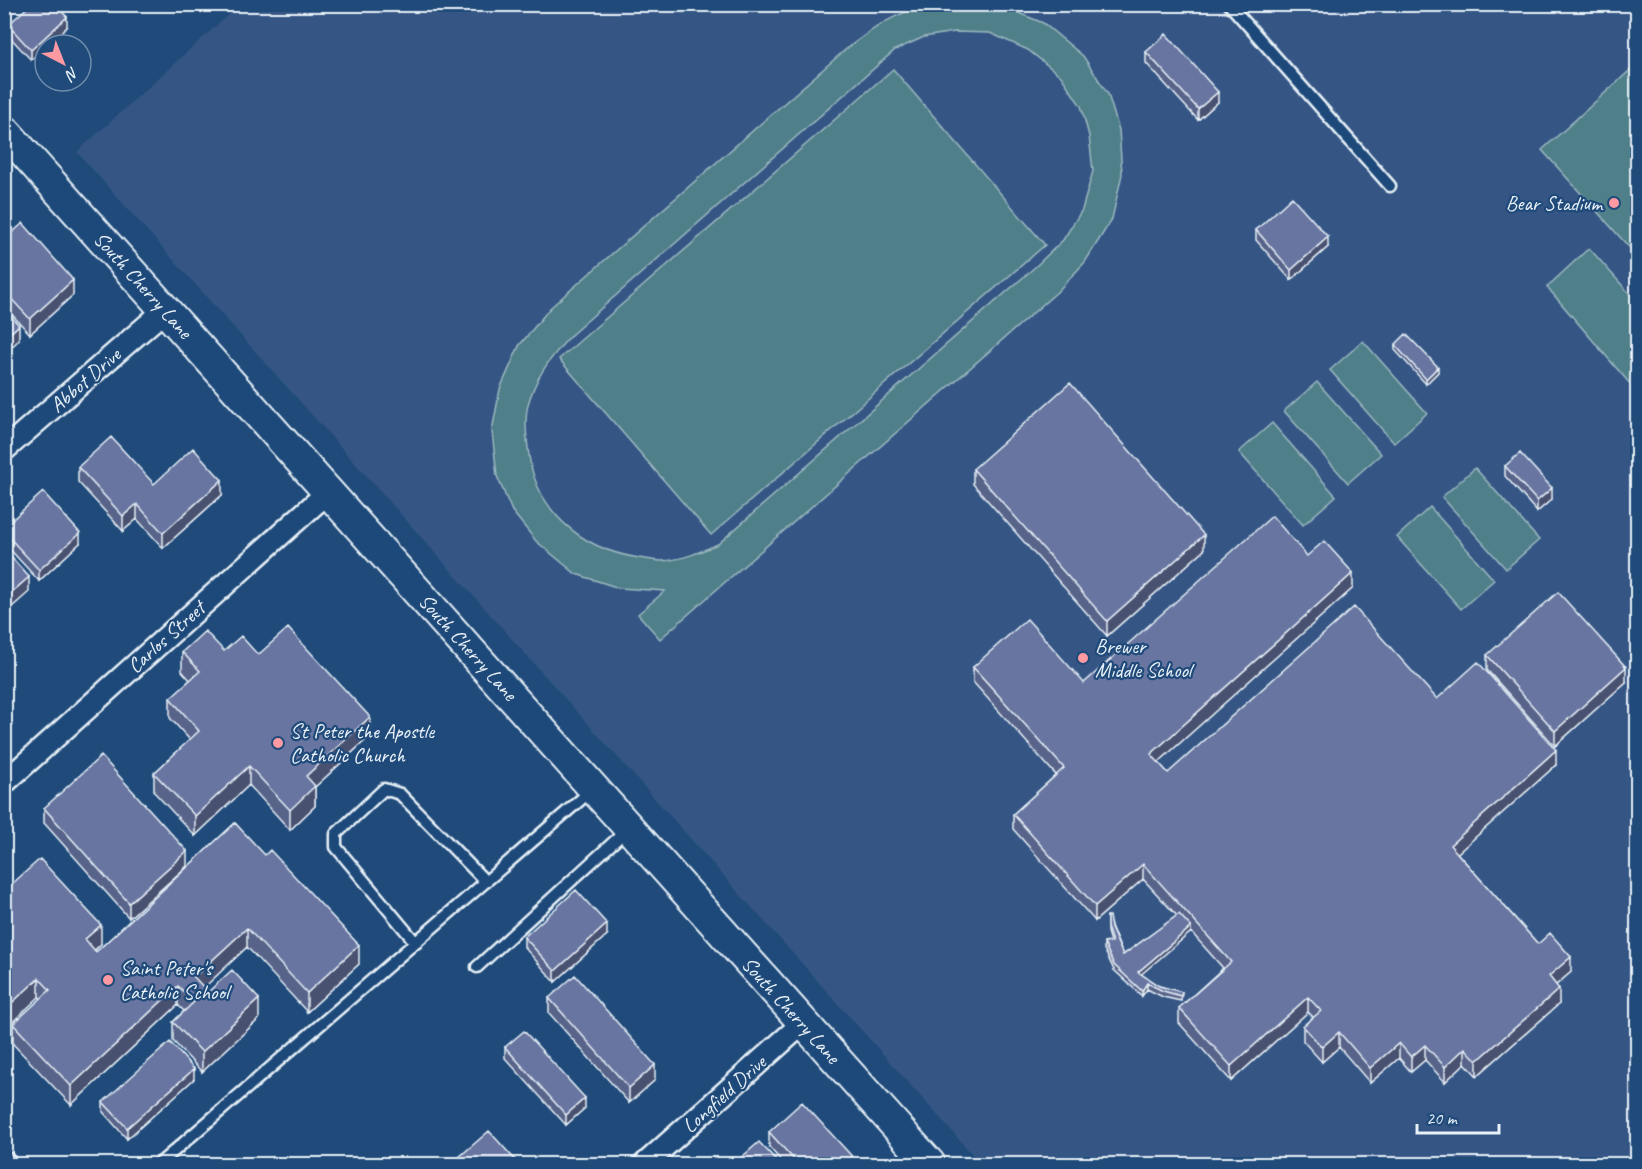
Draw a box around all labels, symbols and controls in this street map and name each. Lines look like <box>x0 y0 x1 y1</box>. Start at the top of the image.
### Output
north arrow <box>33 33 93 93</box>
text: N <box>60 63 83 86</box>
place label: Bear Stadium <box>1506 190 1604 216</box>
marker: Bear Stadium <box>1607 196 1621 210</box>
street label: South Cherry Lane <box>88 226 199 345</box>
street label: Abbot Drive <box>44 341 127 418</box>
street label: South Cherry Lane <box>413 588 524 707</box>
street label: Carlos Street <box>122 593 212 679</box>
place label: Brewer Middle School <box>1095 633 1195 683</box>
marker: Brewer Middle School <box>1076 651 1090 665</box>
place label: St Peter the Apostle Catholic Church <box>290 718 435 768</box>
marker: St Peter the Apostle Catholic Church <box>271 736 285 750</box>
street label: South Cherry Lane <box>736 951 847 1070</box>
place label: Saint Peter's Catholic School <box>120 955 232 1005</box>
marker: Saint Peter's Catholic School <box>101 973 115 987</box>
street label: Longfield Drive <box>677 1048 773 1138</box>
scale bar <box>1417 1097 1500 1135</box>
text: 20 m <box>1426 1107 1459 1129</box>

